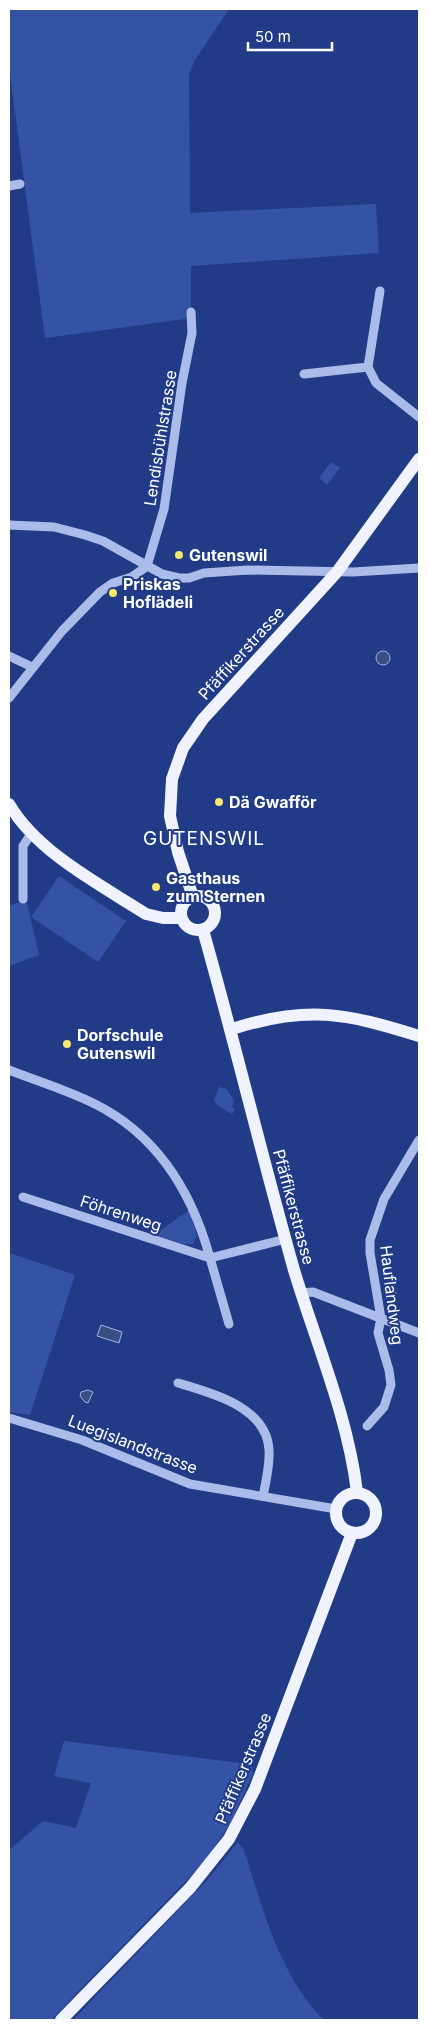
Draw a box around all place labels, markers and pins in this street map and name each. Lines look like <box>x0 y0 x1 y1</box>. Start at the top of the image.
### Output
place label: Gutenswil <box>189 545 267 565</box>
marker: Gutenswil <box>173 549 185 561</box>
place label: Priskas Hoflädeli <box>123 574 193 612</box>
marker: Priskas Hoflädeli <box>107 587 119 599</box>
place label: Dä Gwafför <box>229 792 317 812</box>
marker: Dä Gwafför <box>213 796 225 808</box>
place label: Gasthaus zum Sternen <box>166 868 265 906</box>
marker: Gasthaus zum Sternen <box>150 881 162 893</box>
place label: Dorfschule Gutenswil <box>77 1025 163 1063</box>
marker: Dorfschule Gutenswil <box>61 1038 73 1050</box>

